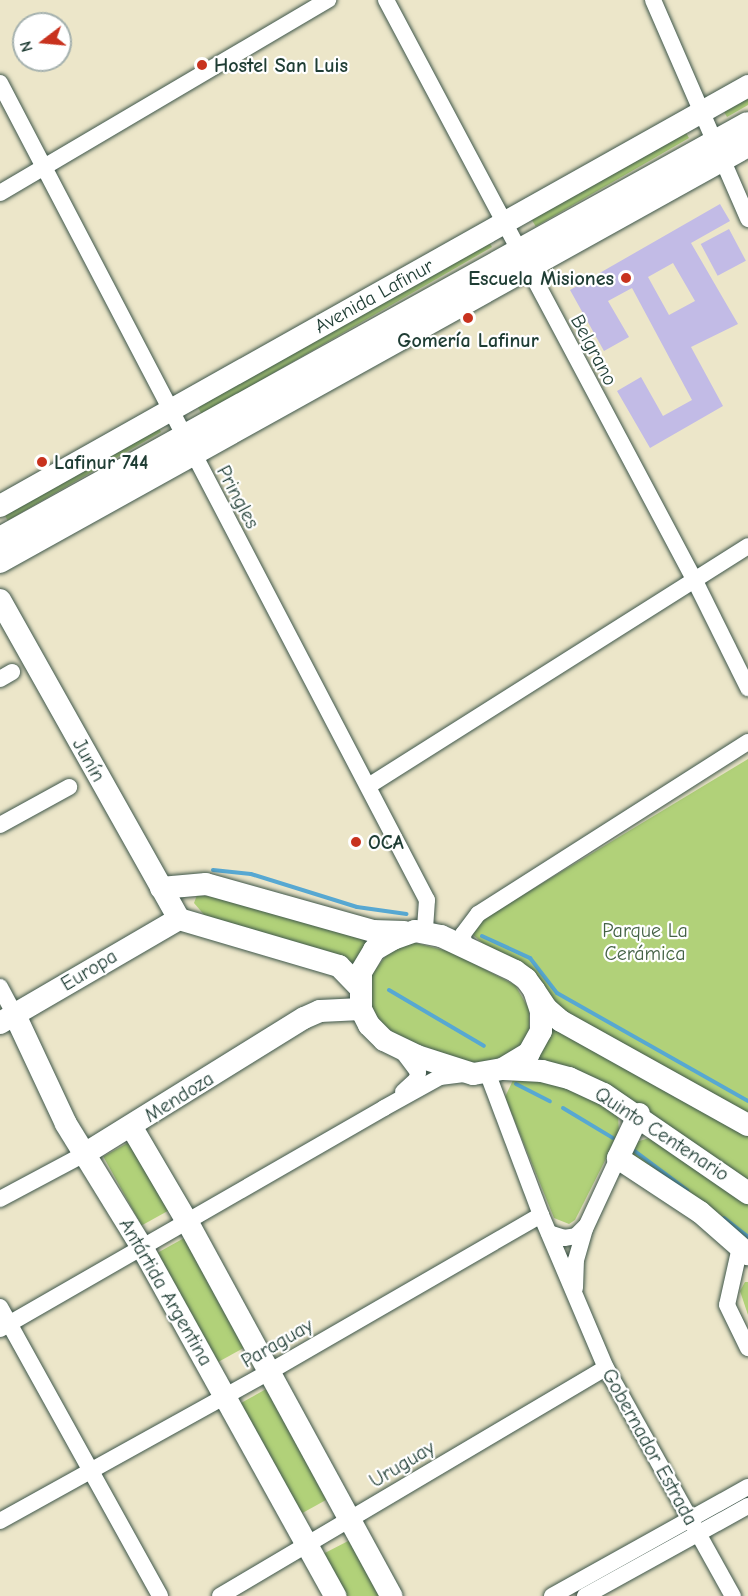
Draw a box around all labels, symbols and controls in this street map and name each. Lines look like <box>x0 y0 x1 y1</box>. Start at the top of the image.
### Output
north arrow <box>12 12 72 72</box>
text: N <box>17 39 37 54</box>
place label: Hostel San Luis <box>214 53 348 77</box>
marker: Hostel San Luis <box>195 58 209 72</box>
street label: Avenida Lafinur <box>310 253 438 339</box>
place label: Escuela Misiones <box>468 266 614 290</box>
marker: Escuela Misiones <box>619 271 633 285</box>
street label: Belgrano <box>565 310 623 390</box>
marker: Gomería Lafinur <box>461 311 475 325</box>
place label: Gomería Lafinur <box>397 328 539 352</box>
place label: Lafinur 744 <box>54 450 148 474</box>
marker: Lafinur 744 <box>35 455 49 469</box>
street label: Pringles <box>211 461 265 533</box>
street label: Junín <box>67 734 111 786</box>
place label: OCA <box>368 830 404 854</box>
marker: OCA <box>349 835 363 849</box>
park label: Parque La Cerámica <box>602 918 688 965</box>
street label: Europa <box>57 944 121 996</box>
street label: Mendoza <box>140 1066 218 1128</box>
street label: Quinto Centenario <box>590 1082 734 1186</box>
street label: Antártida Argentina <box>114 1214 218 1370</box>
street label: Paraguay <box>237 1313 317 1373</box>
street label: Gobernador Estrada <box>597 1364 703 1530</box>
street label: Uruguay <box>365 1435 439 1493</box>

